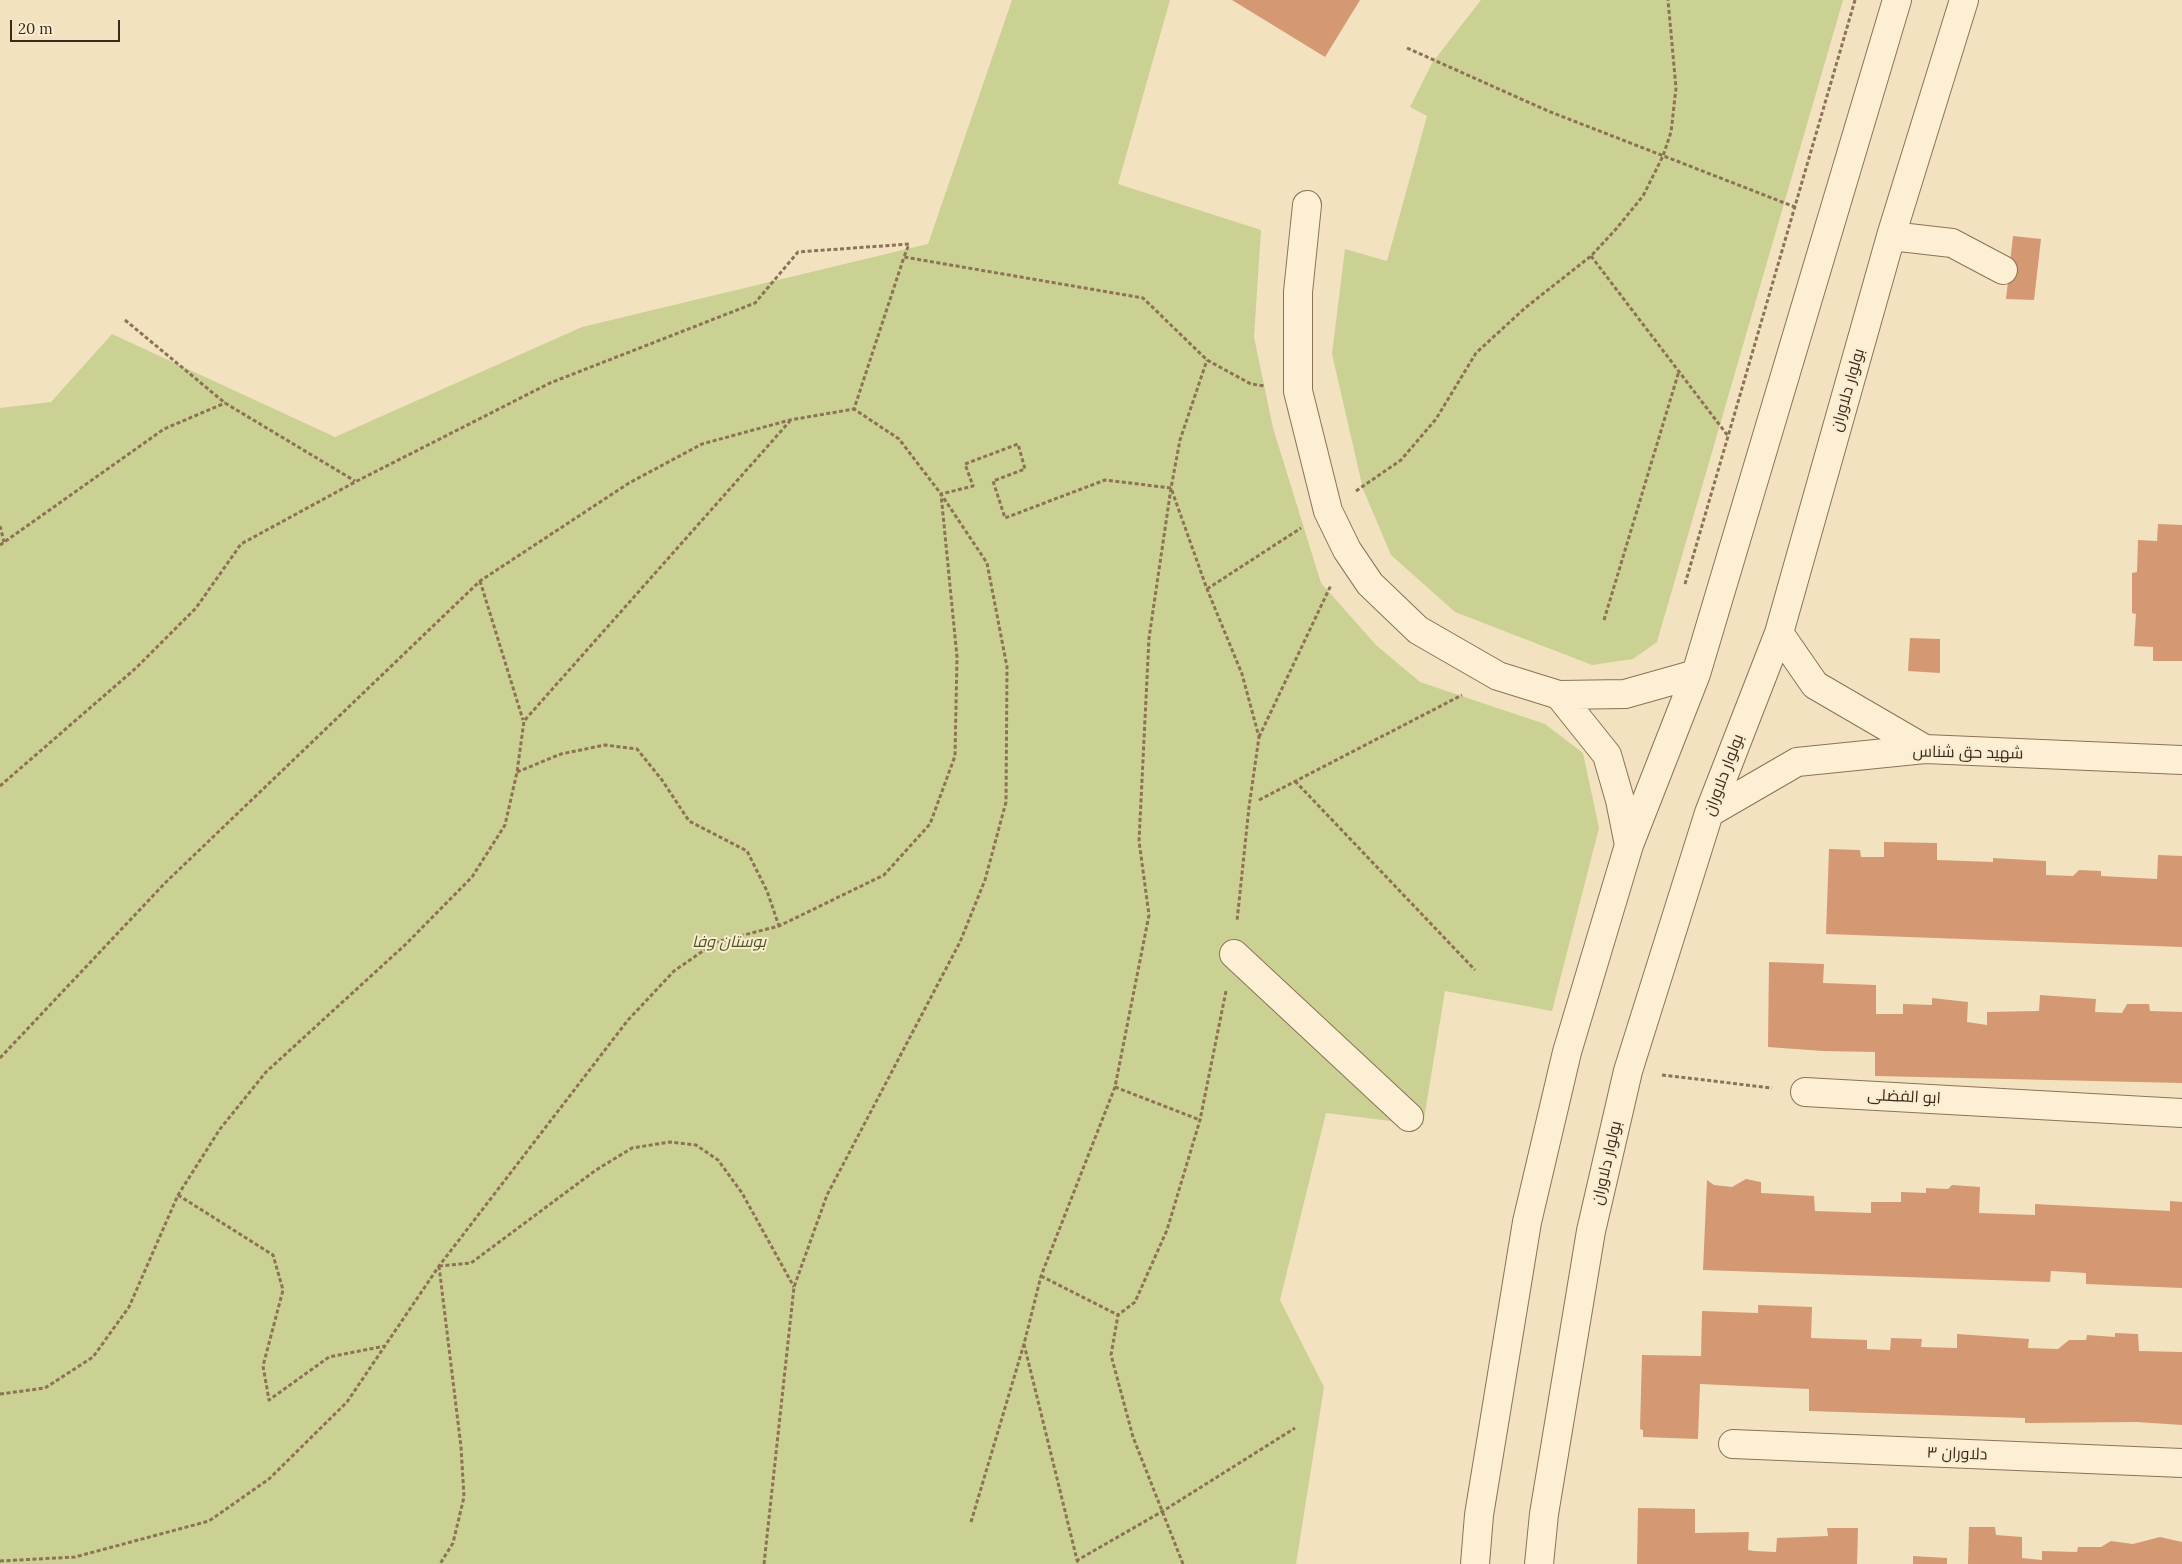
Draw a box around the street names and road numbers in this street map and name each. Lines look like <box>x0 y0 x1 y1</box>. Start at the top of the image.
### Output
street label: بولوار دلاوران <box>1827 346 1869 434</box>
street label: بولوار دلاوران <box>1700 732 1748 818</box>
street label: شهید حق شناس <box>1912 742 2024 764</box>
street label: ابو الفضلی <box>1867 1085 1941 1109</box>
street label: بولوار دلاوران <box>1588 1119 1626 1207</box>
street label: دلاوران ۳ <box>1926 1443 1988 1465</box>

